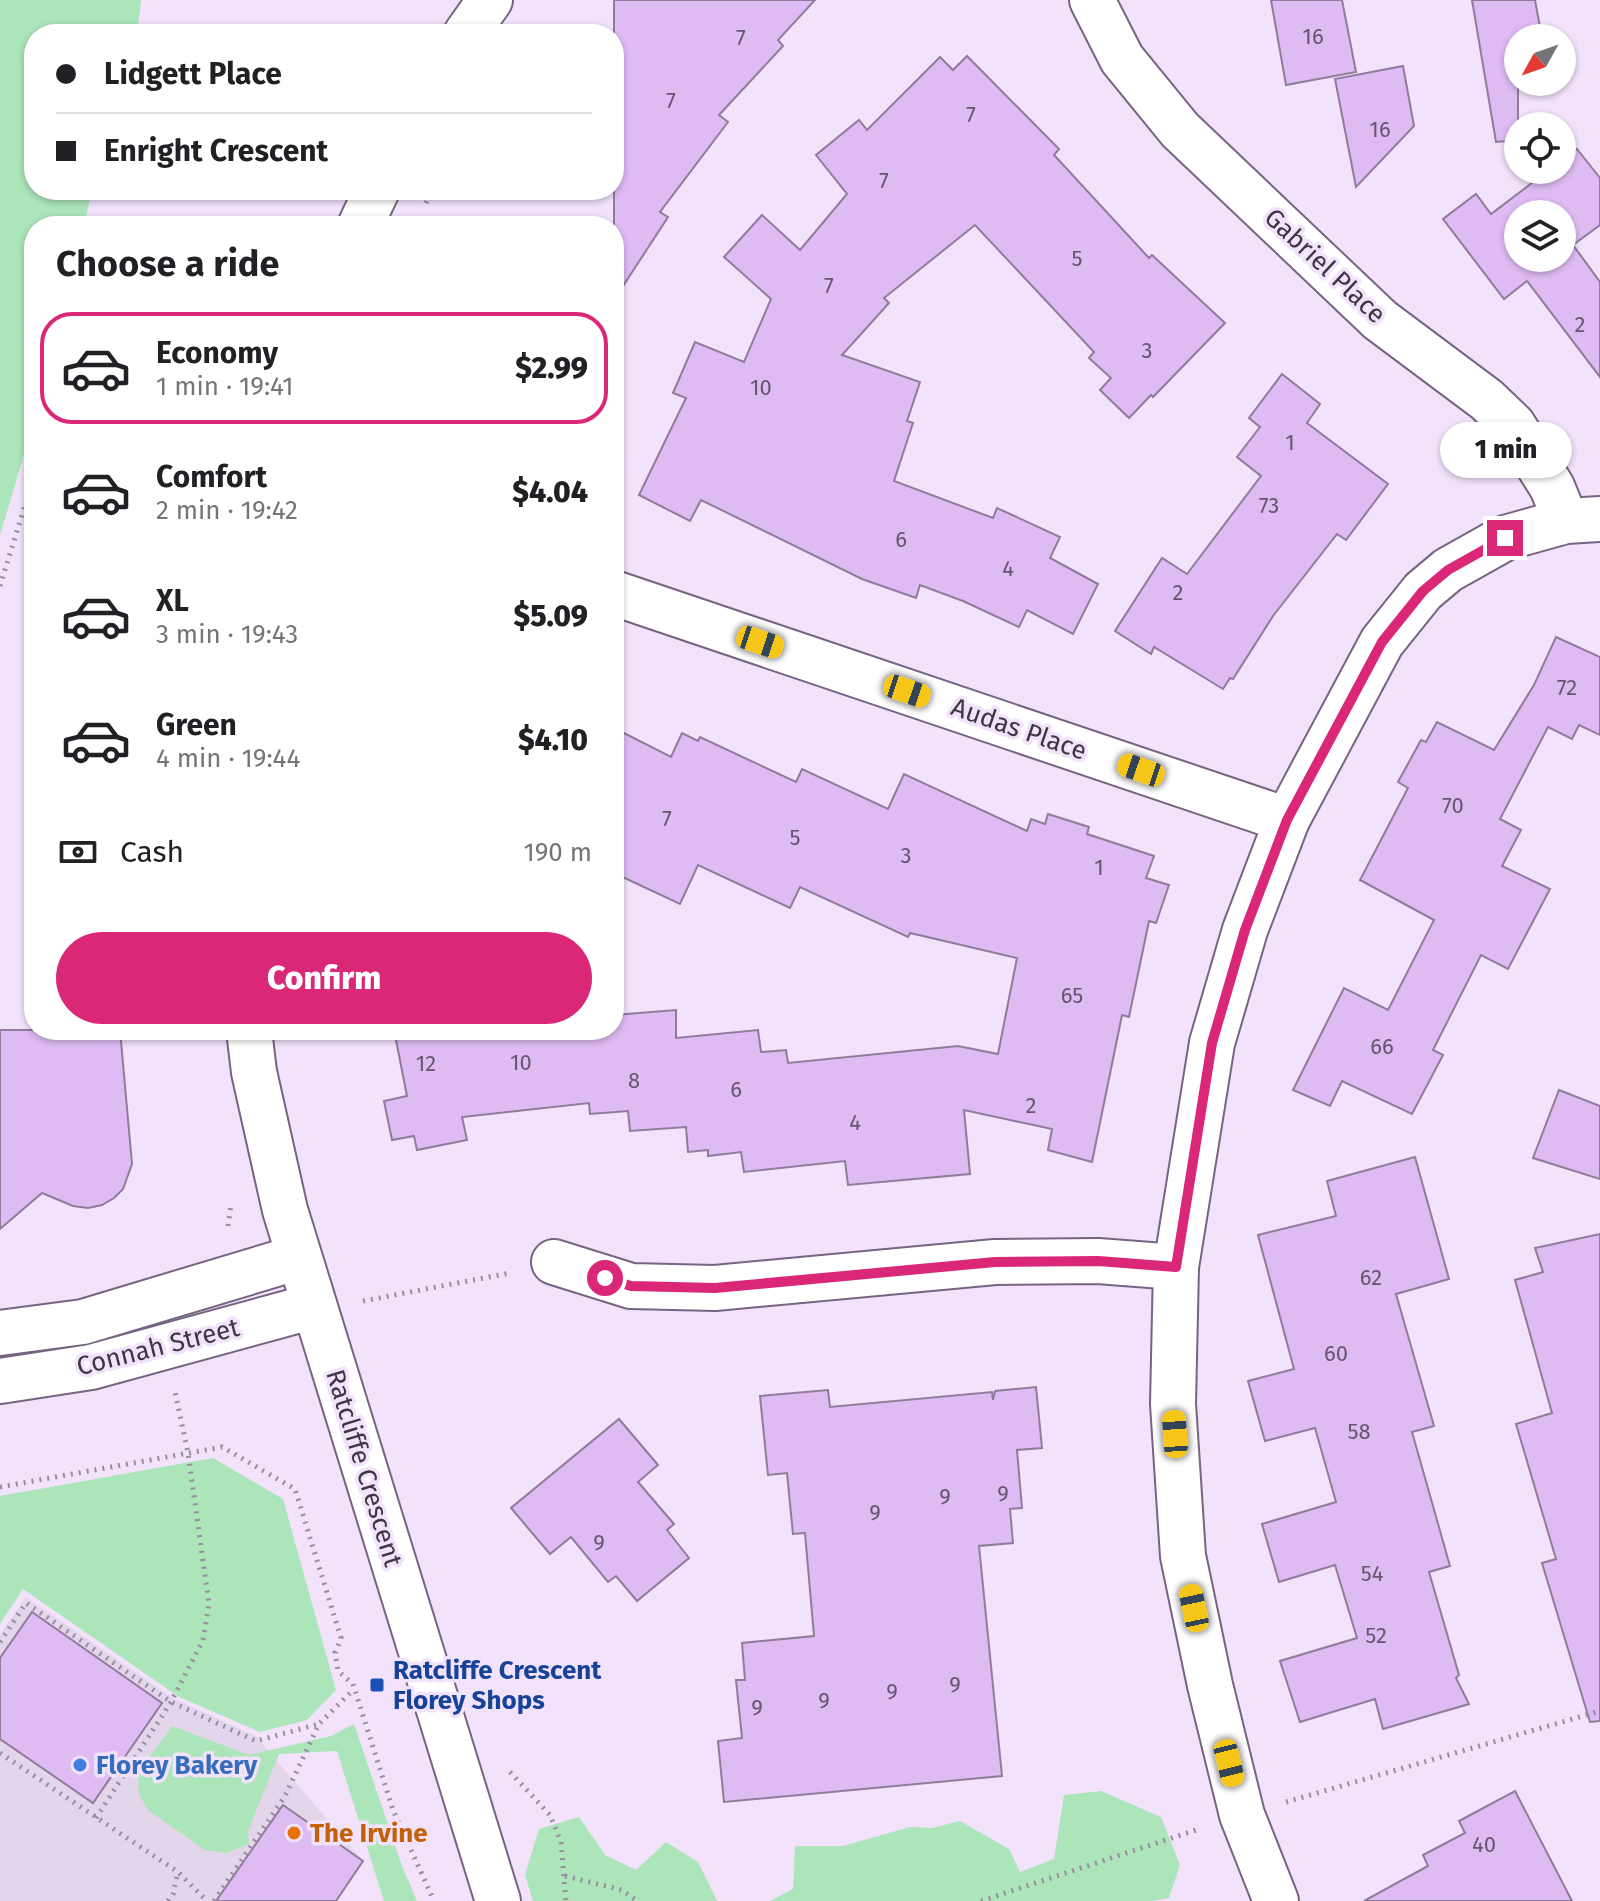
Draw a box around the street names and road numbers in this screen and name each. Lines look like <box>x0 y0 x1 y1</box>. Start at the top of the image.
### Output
street label: Gabriel Place <box>1258 202 1392 330</box>
street label: Audas Place <box>947 691 1091 767</box>
street label: Connah Street <box>73 1312 243 1382</box>
street label: Ratcliffe Crescent <box>319 1366 409 1571</box>

